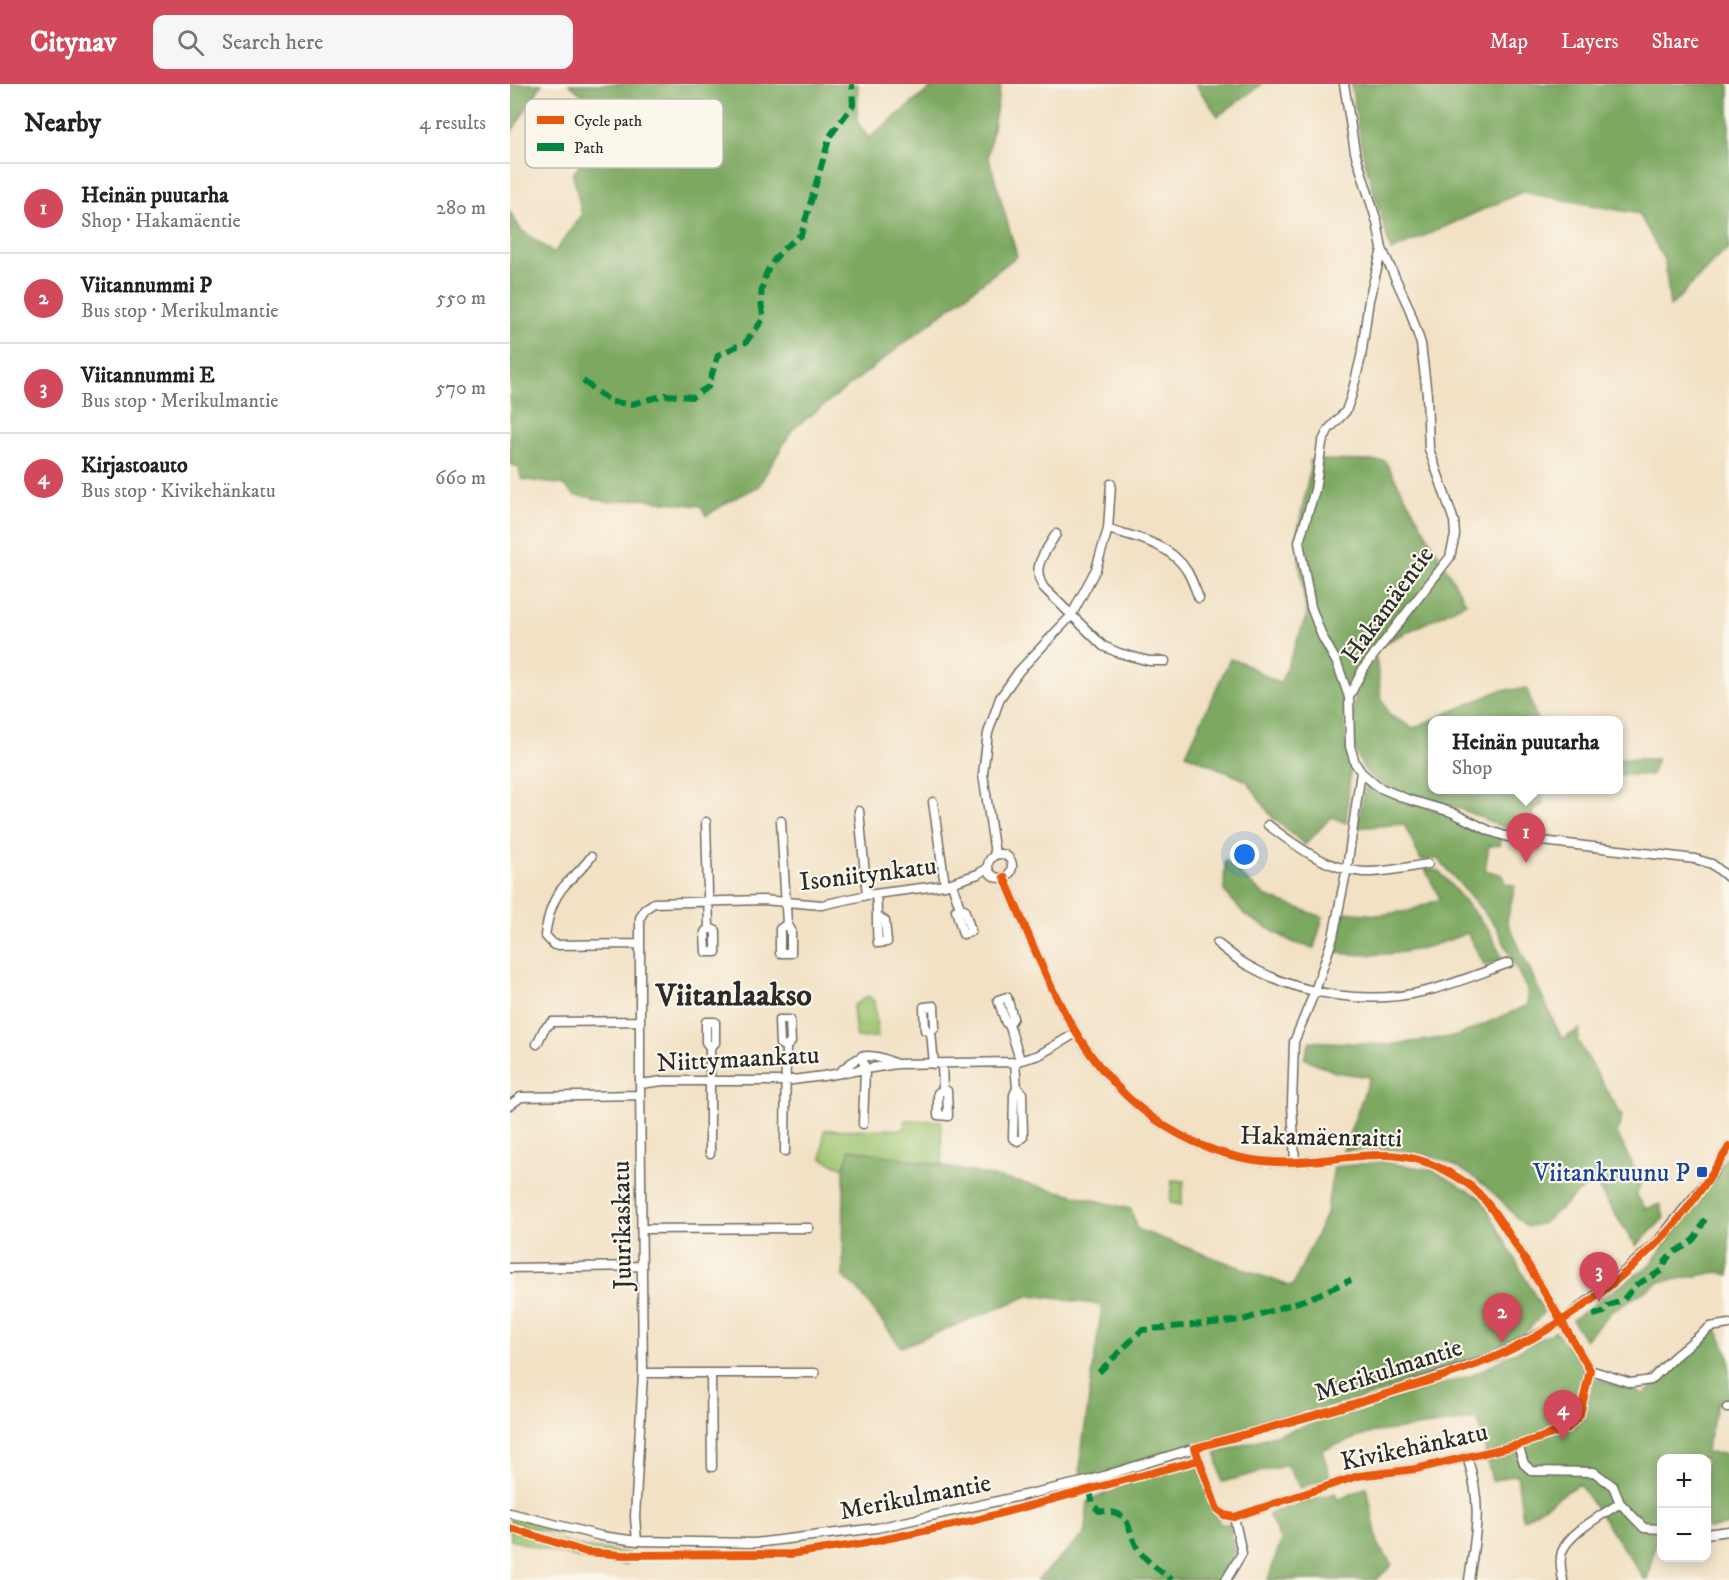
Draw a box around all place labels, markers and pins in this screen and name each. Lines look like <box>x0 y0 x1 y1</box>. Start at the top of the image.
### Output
pin: 1 <box>1506 814 1546 863</box>
place label: Viitankruunu P <box>1532 1157 1690 1190</box>
marker: Viitankruunu P <box>1695 1165 1709 1179</box>
pin: 3 <box>1580 1252 1618 1302</box>
pin: 2 <box>1482 1294 1522 1343</box>
pin: 4 <box>1544 1390 1582 1440</box>

